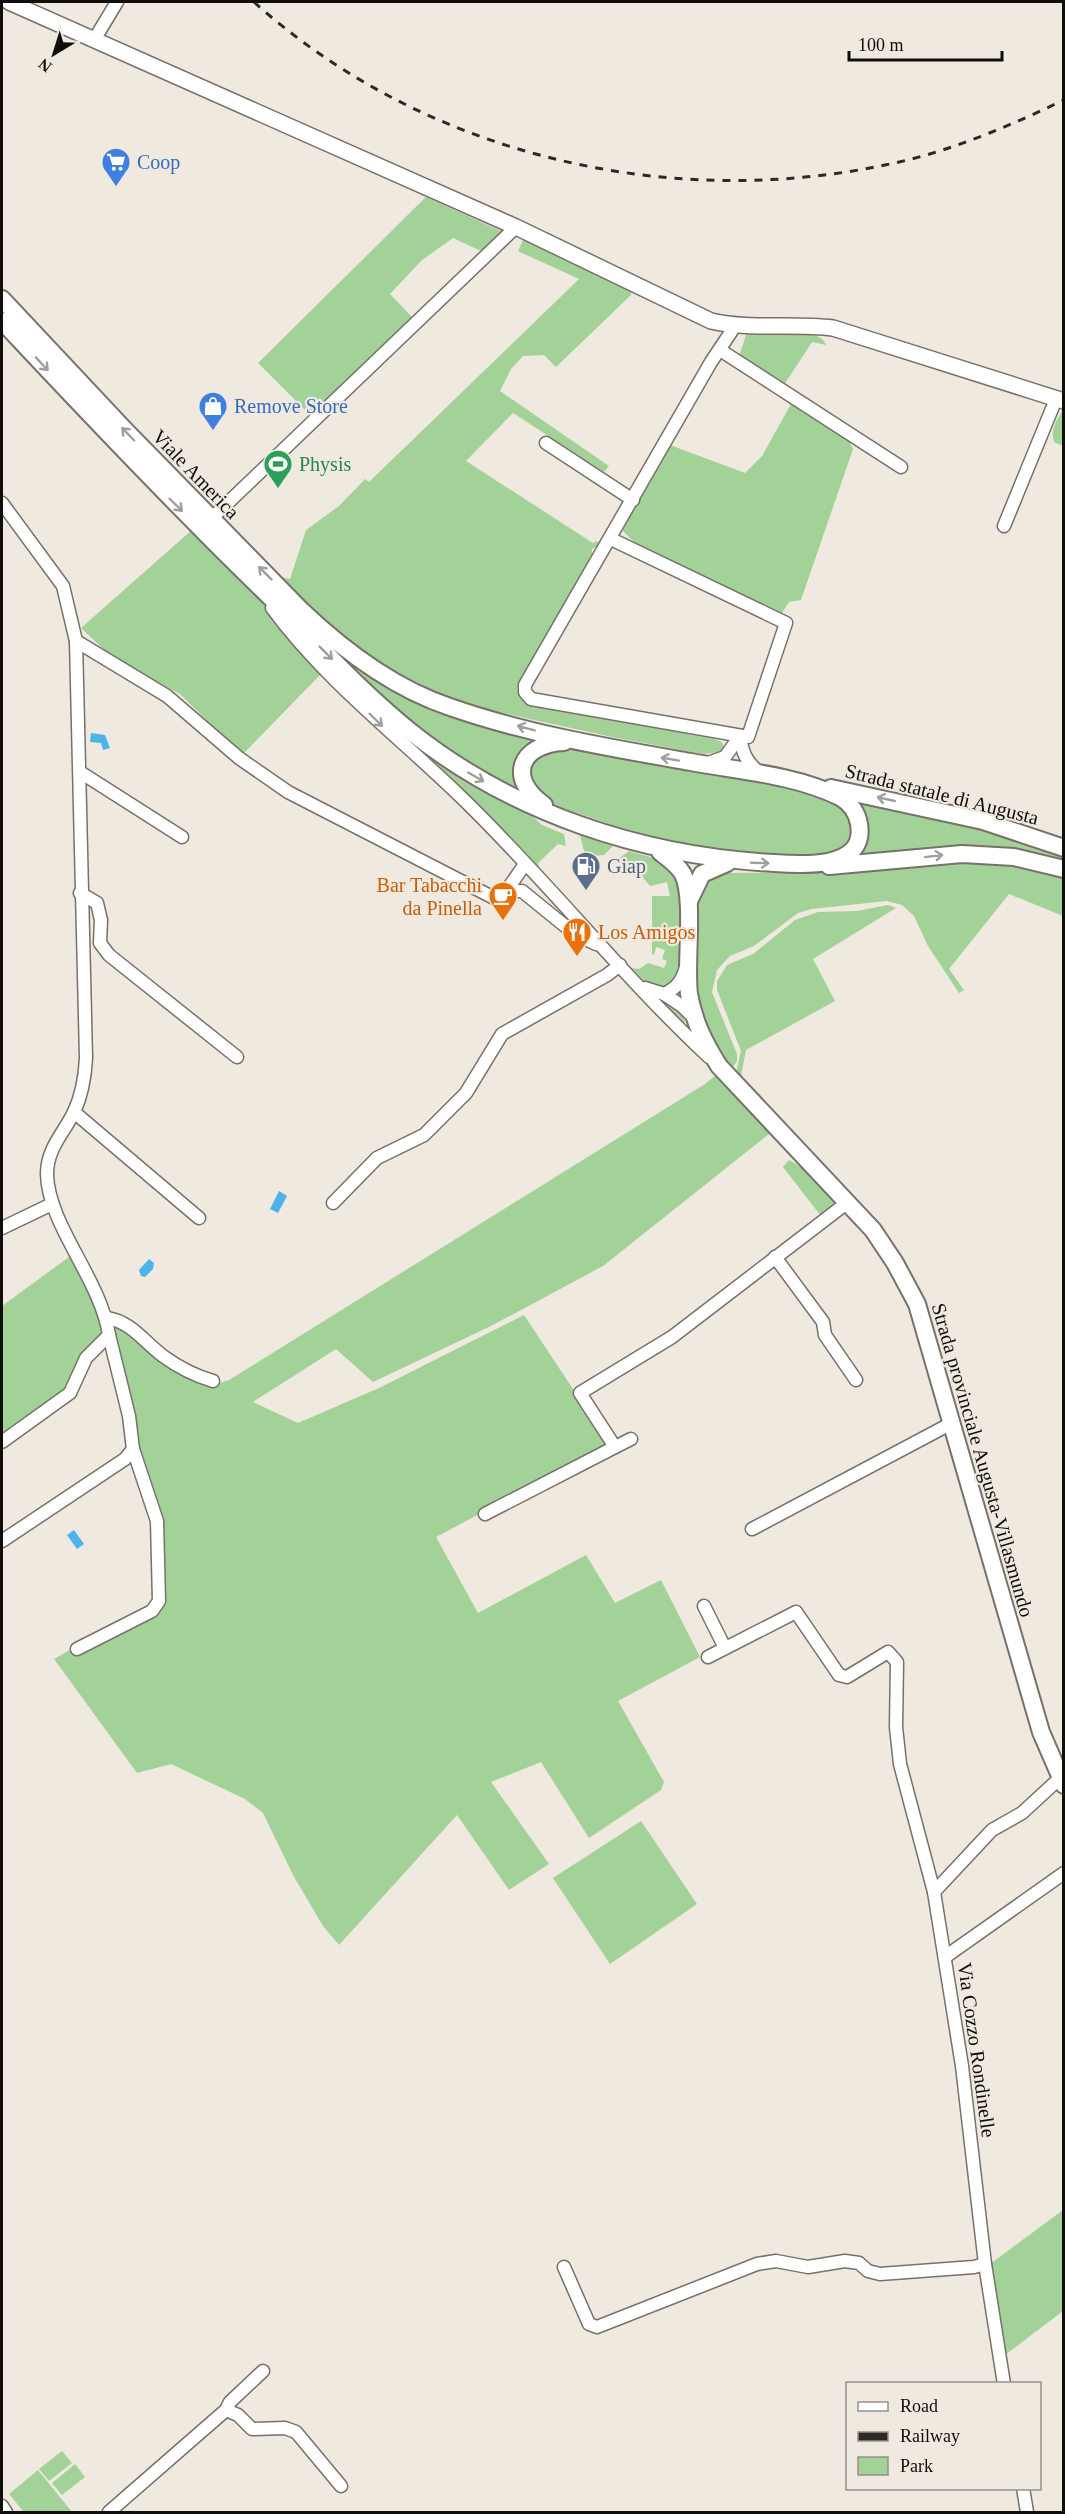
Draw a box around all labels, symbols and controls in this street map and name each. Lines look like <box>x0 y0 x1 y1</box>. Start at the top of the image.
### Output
north arrow <box>24 24 84 84</box>
scale bar <box>849 24 1002 62</box>
text: 100 m <box>858 35 904 55</box>
text: N <box>35 55 55 76</box>
supermarket icon: Coop <box>100 146 132 188</box>
place label: Coop <box>137 151 180 174</box>
one-way arrow <box>34 356 49 371</box>
shop icon: Remove Store <box>197 390 229 432</box>
place label: Remove Store <box>234 395 348 417</box>
street label: Viale America <box>148 425 244 523</box>
one-way arrow <box>121 427 135 442</box>
sports icon: Physis <box>262 448 294 490</box>
place label: Physis <box>299 453 351 476</box>
one-way arrow <box>168 498 183 512</box>
one-way arrow <box>257 566 272 581</box>
one-way arrow <box>319 645 334 660</box>
one-way arrow <box>369 712 384 727</box>
one-way arrow <box>517 722 536 733</box>
one-way arrow <box>660 753 680 764</box>
street label: Strada statale di Augusta <box>843 759 1041 830</box>
one-way arrow <box>467 771 484 783</box>
one-way arrow <box>877 793 896 805</box>
fuel station icon: Giap <box>570 850 602 892</box>
one-way arrow <box>923 850 943 861</box>
place label: Giap <box>607 855 646 878</box>
one-way arrow <box>749 857 769 869</box>
place label: Bar Tabacchi da Pinella <box>377 874 482 919</box>
cafe icon: Bar Tabacchi da Pinella <box>487 880 519 922</box>
restaurant icon: Los Amigos <box>561 916 593 958</box>
place label: Los Amigos <box>598 921 695 944</box>
street label: Strada provinciale Augusta-Villasmundo <box>927 1301 1038 1620</box>
street label: Via Cozzo Rondinelle <box>954 1961 1000 2139</box>
legend <box>846 2382 1041 2490</box>
text: Road <box>900 2396 938 2416</box>
text: Railway <box>900 2426 960 2446</box>
text: Park <box>900 2456 933 2476</box>

